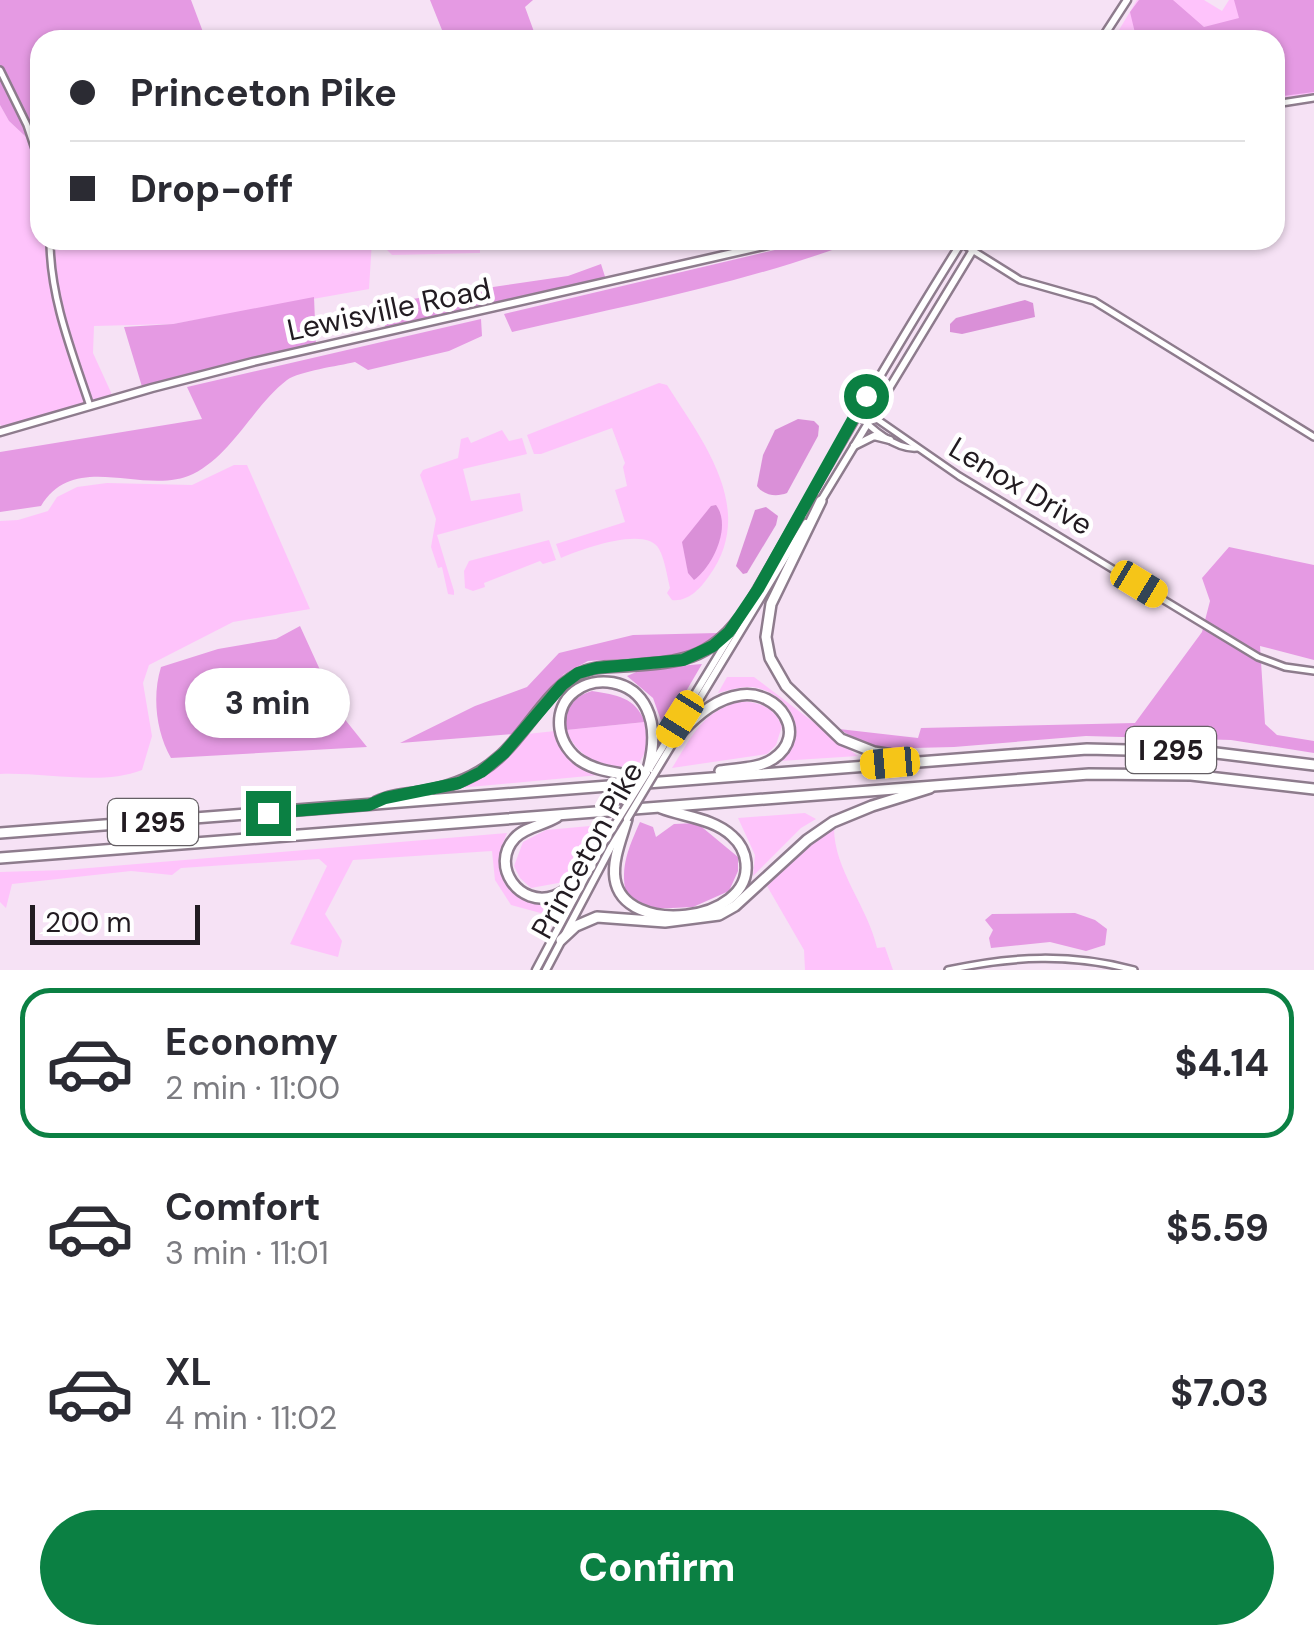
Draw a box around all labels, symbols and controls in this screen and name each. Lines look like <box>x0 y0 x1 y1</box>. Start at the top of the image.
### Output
text: Princeton Pike <box>130 68 397 118</box>
text: Drop-off <box>130 164 293 214</box>
street label: Lewisville Road <box>284 268 494 350</box>
route start <box>844 374 889 419</box>
street label: Lenox Drive <box>942 428 1100 544</box>
car <box>1106 556 1172 612</box>
callout: 3 min <box>186 668 350 738</box>
text: 3 min <box>225 682 310 724</box>
car <box>651 686 709 752</box>
road number: I 295 <box>1126 727 1216 773</box>
car <box>859 745 921 781</box>
street label: Princeton Pike <box>522 755 652 945</box>
route end <box>246 791 291 836</box>
road number: I 295 <box>108 799 198 845</box>
scale bar <box>30 900 200 944</box>
text: 200 m <box>45 904 132 941</box>
text: Economy <box>165 1017 338 1067</box>
icon: car <box>45 1018 135 1108</box>
text: $4.14 <box>1174 1038 1269 1088</box>
text: 2 min · 11:00 <box>165 1067 340 1109</box>
text: Comfort <box>165 1182 321 1232</box>
icon: car <box>45 1183 135 1273</box>
text: $5.59 <box>1166 1203 1269 1253</box>
text: 3 min · 11:01 <box>165 1232 329 1274</box>
text: XL <box>165 1347 212 1397</box>
icon: car <box>45 1348 135 1438</box>
text: $7.03 <box>1170 1368 1269 1418</box>
text: 4 min · 11:02 <box>165 1397 337 1439</box>
button: Confirm <box>40 1510 1274 1625</box>

